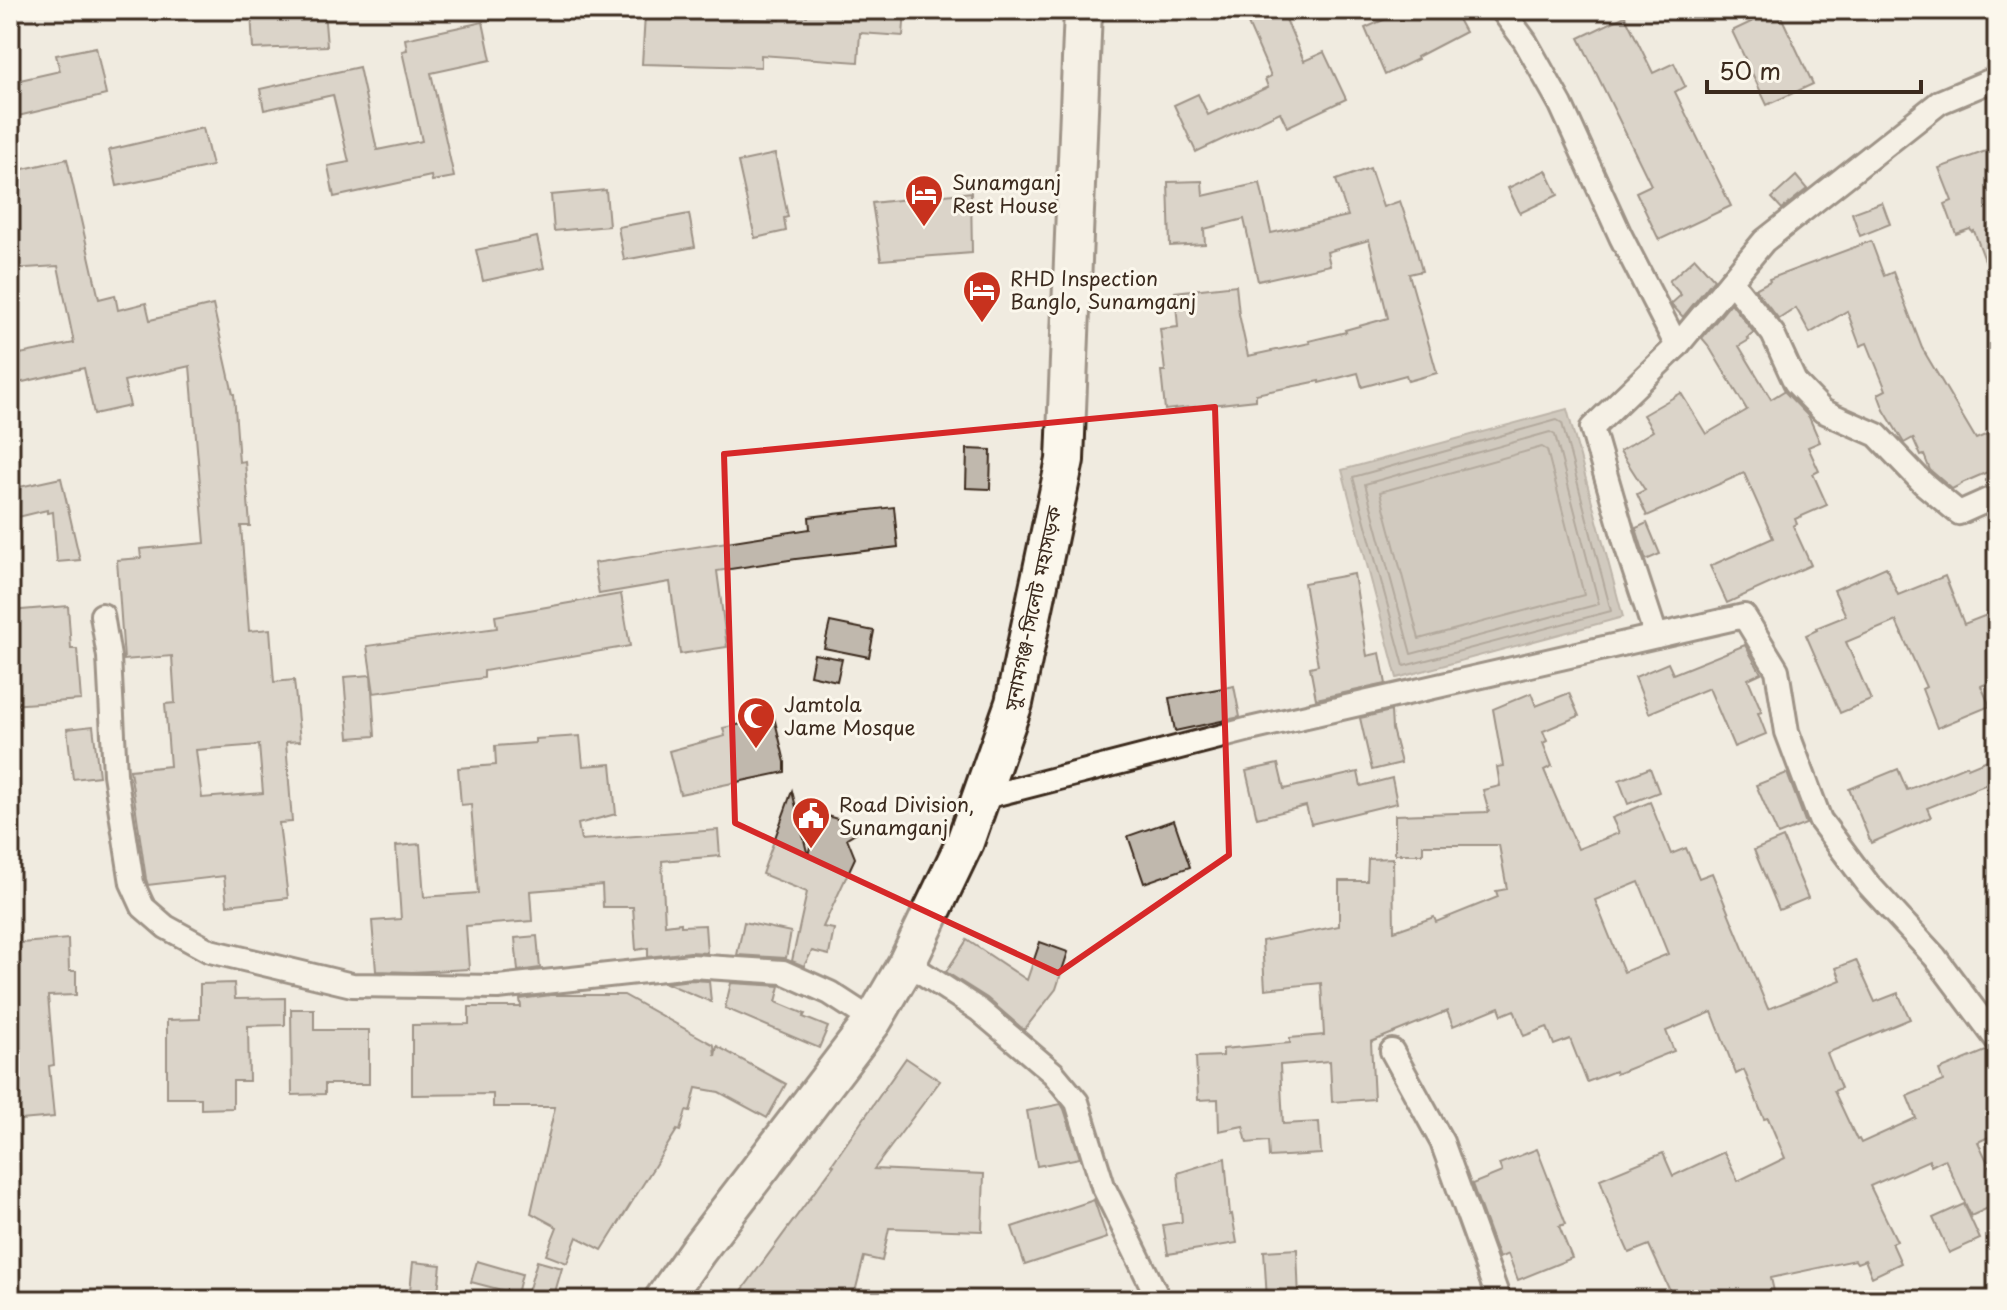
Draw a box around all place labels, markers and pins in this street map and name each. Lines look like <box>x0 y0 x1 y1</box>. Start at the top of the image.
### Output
place label: Sunamganj Rest House <box>952 167 1061 220</box>
hotel icon: Sunamganj Rest House <box>903 173 945 228</box>
place label: RHD Inspection Banglo, Sunamganj <box>1010 263 1196 316</box>
hotel icon: RHD Inspection Banglo, Sunamganj <box>961 269 1003 324</box>
place label: Jamtola Jame Mosque <box>784 689 916 742</box>
mosque icon: Jamtola Jame Mosque <box>735 695 777 750</box>
place label: Road Division, Sunamganj <box>839 789 974 842</box>
public building icon: Road Division, Sunamganj <box>790 795 832 850</box>

